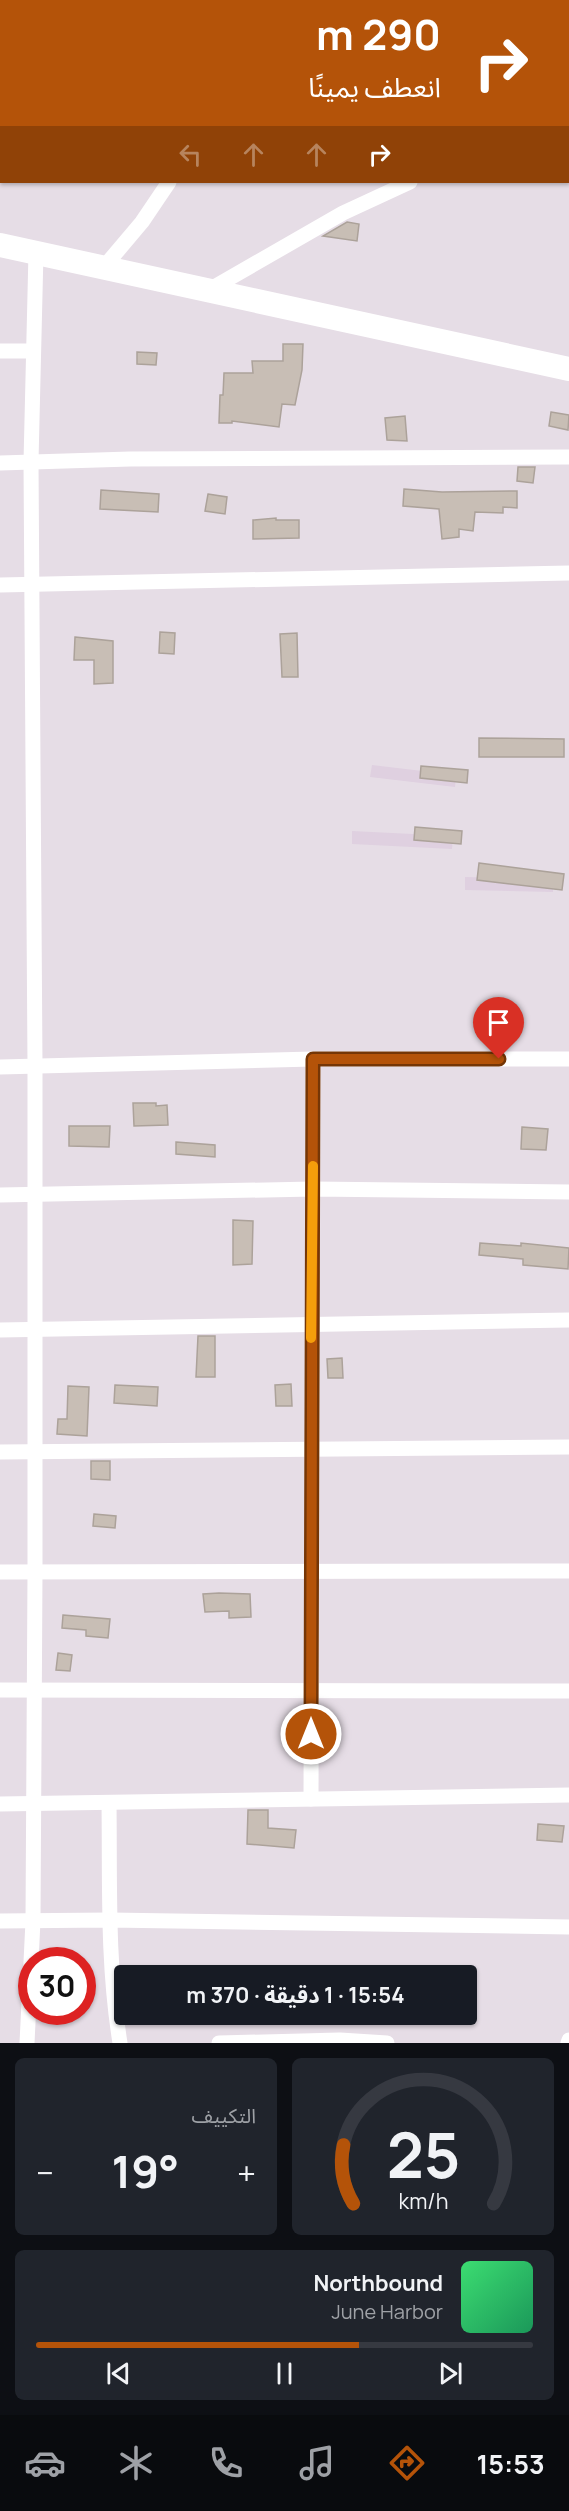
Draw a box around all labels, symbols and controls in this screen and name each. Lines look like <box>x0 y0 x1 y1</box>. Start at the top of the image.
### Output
text: 290 m <box>316 5 441 63</box>
icon: right <box>462 24 540 102</box>
text: انعطف يمينًا <box>308 68 441 105</box>
icon: left <box>174 138 207 171</box>
icon: ahead <box>237 138 270 171</box>
icon: ahead <box>300 138 333 171</box>
icon: right <box>363 138 396 171</box>
pin <box>473 997 524 1059</box>
icon: arrive <box>482 1006 515 1039</box>
position arrow <box>279 1702 343 1766</box>
speed limit sign: 30 <box>18 1947 96 2025</box>
text: 15:54 · 1 دقيقة · 370 m <box>186 1980 405 2010</box>
text: التكييف <box>192 2102 256 2129</box>
text: 25 <box>386 2111 460 2197</box>
text: 19° <box>111 2140 179 2202</box>
text: − <box>36 2150 54 2195</box>
text: + <box>237 2150 256 2195</box>
text: km/h <box>398 2186 448 2215</box>
text: Northbound <box>313 2268 443 2298</box>
text: June Harbor <box>331 2298 443 2325</box>
icon: previous <box>102 2357 135 2390</box>
icon: pause <box>268 2357 301 2390</box>
icon: next <box>434 2357 467 2390</box>
icon: car <box>24 2442 66 2484</box>
icon: climate <box>115 2442 157 2484</box>
icon: phone <box>205 2442 247 2484</box>
icon: music <box>296 2442 338 2484</box>
icon: directions <box>386 2442 428 2484</box>
text: 15:53 <box>476 2445 545 2482</box>

